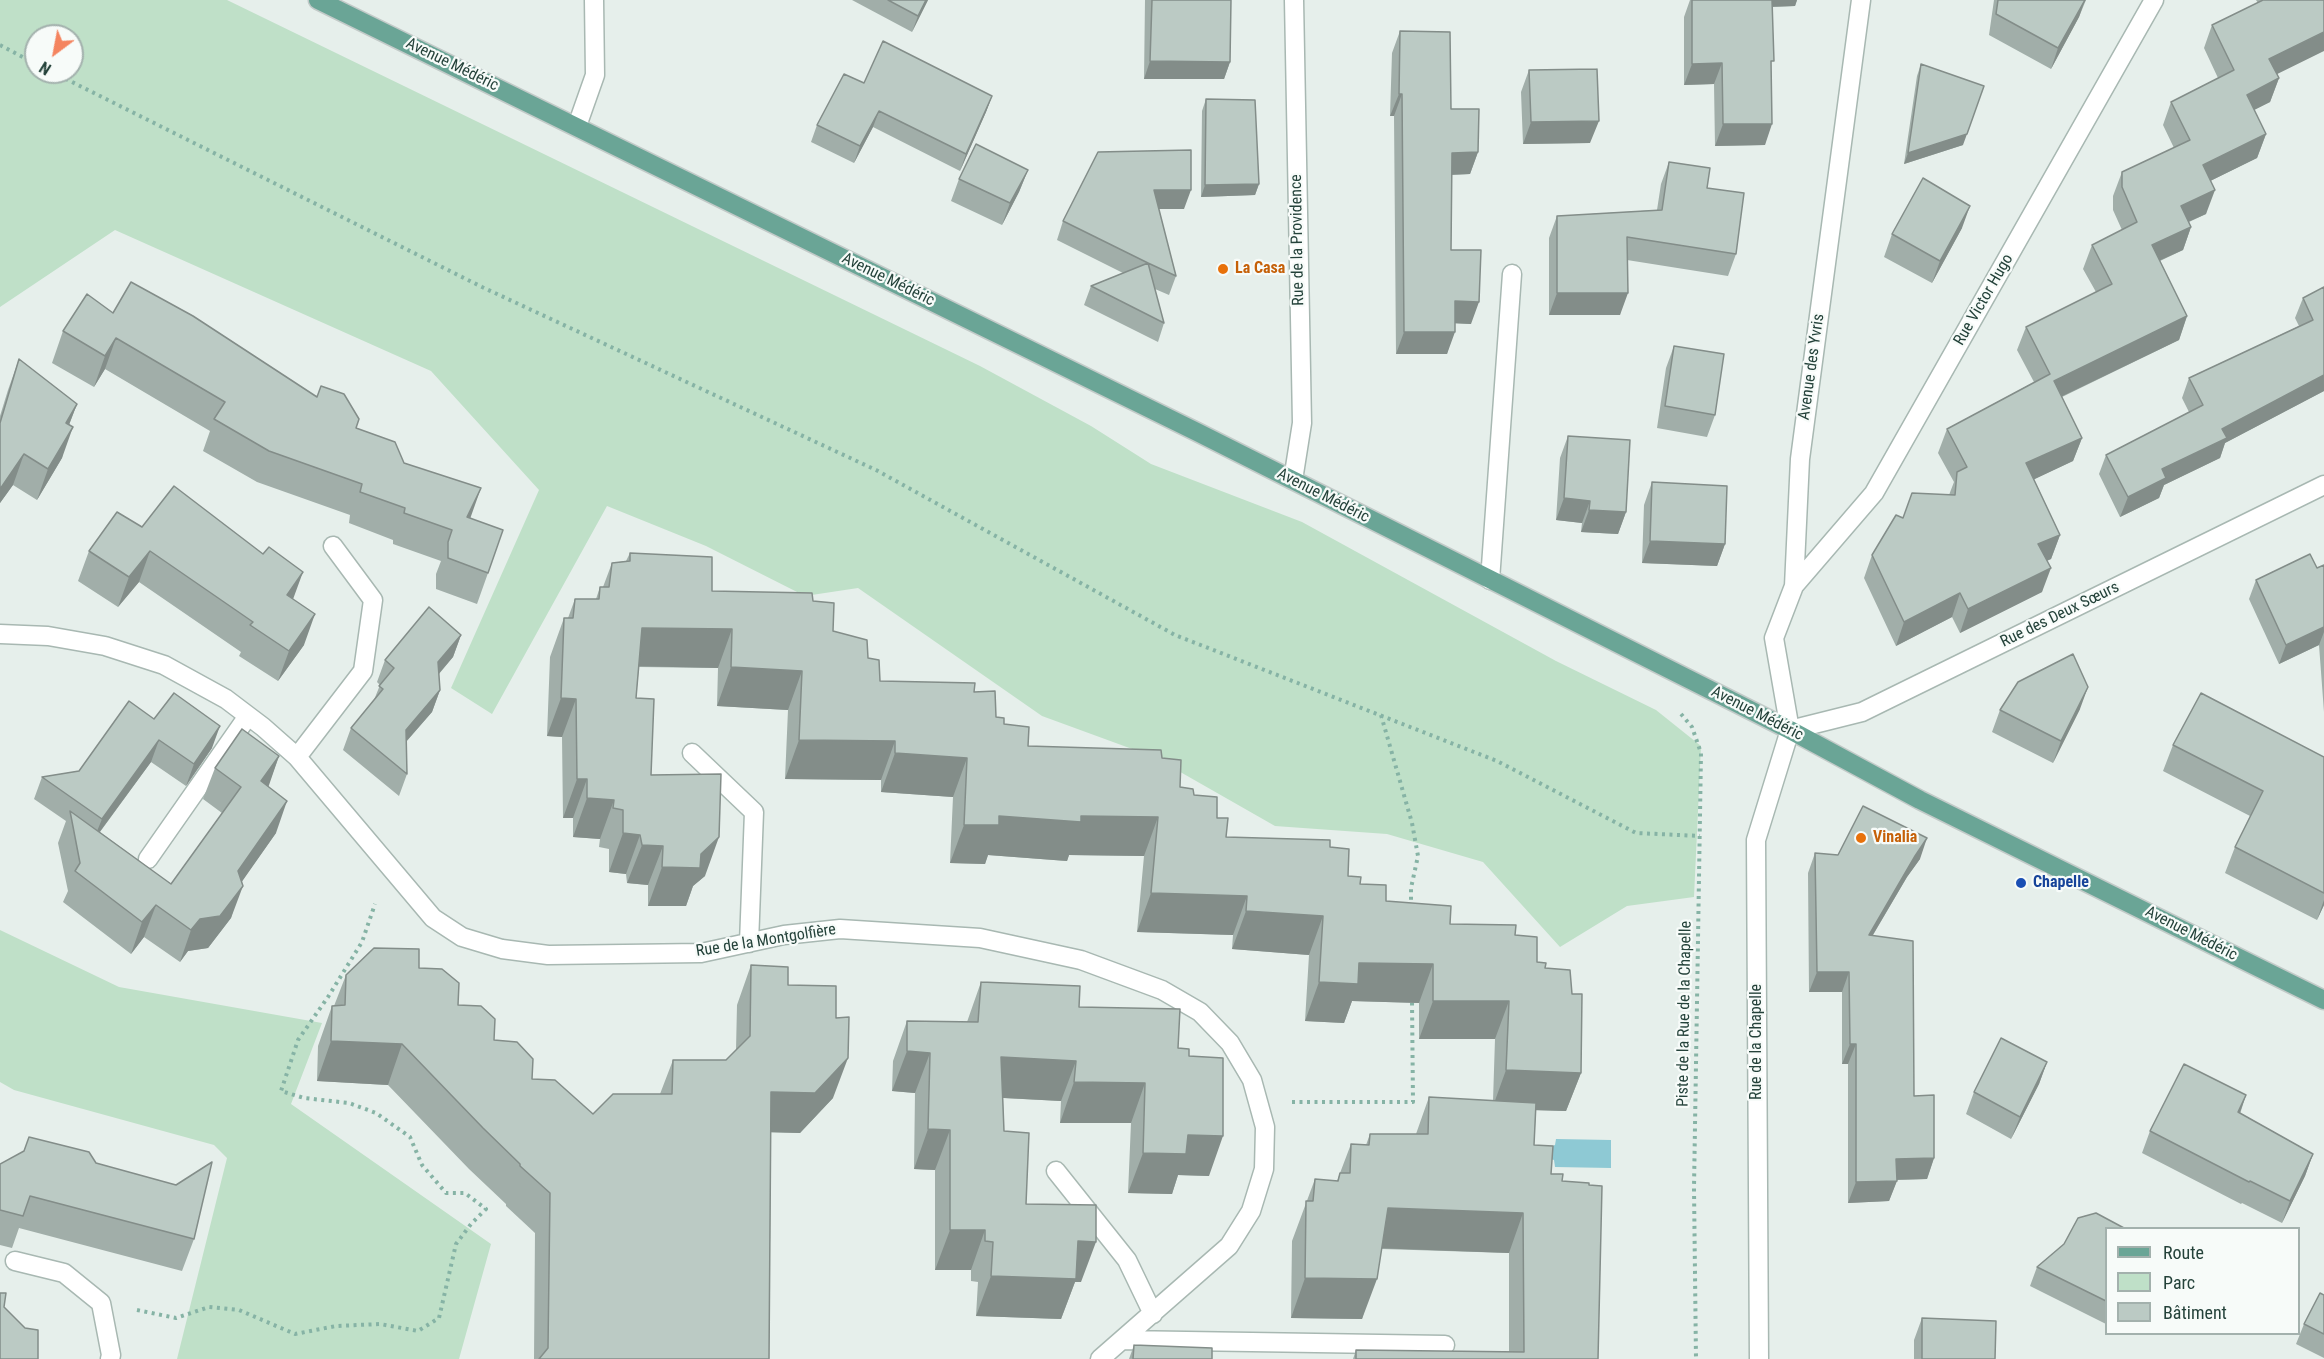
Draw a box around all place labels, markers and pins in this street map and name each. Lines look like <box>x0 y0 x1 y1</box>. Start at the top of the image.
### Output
place label: La Casa <box>1235 259 1285 279</box>
marker: La Casa <box>1216 262 1230 276</box>
place label: Vinalia <box>1873 828 1917 848</box>
marker: Vinalia <box>1854 831 1868 845</box>
place label: Chapelle <box>2033 873 2089 893</box>
marker: Chapelle <box>2014 876 2028 890</box>

